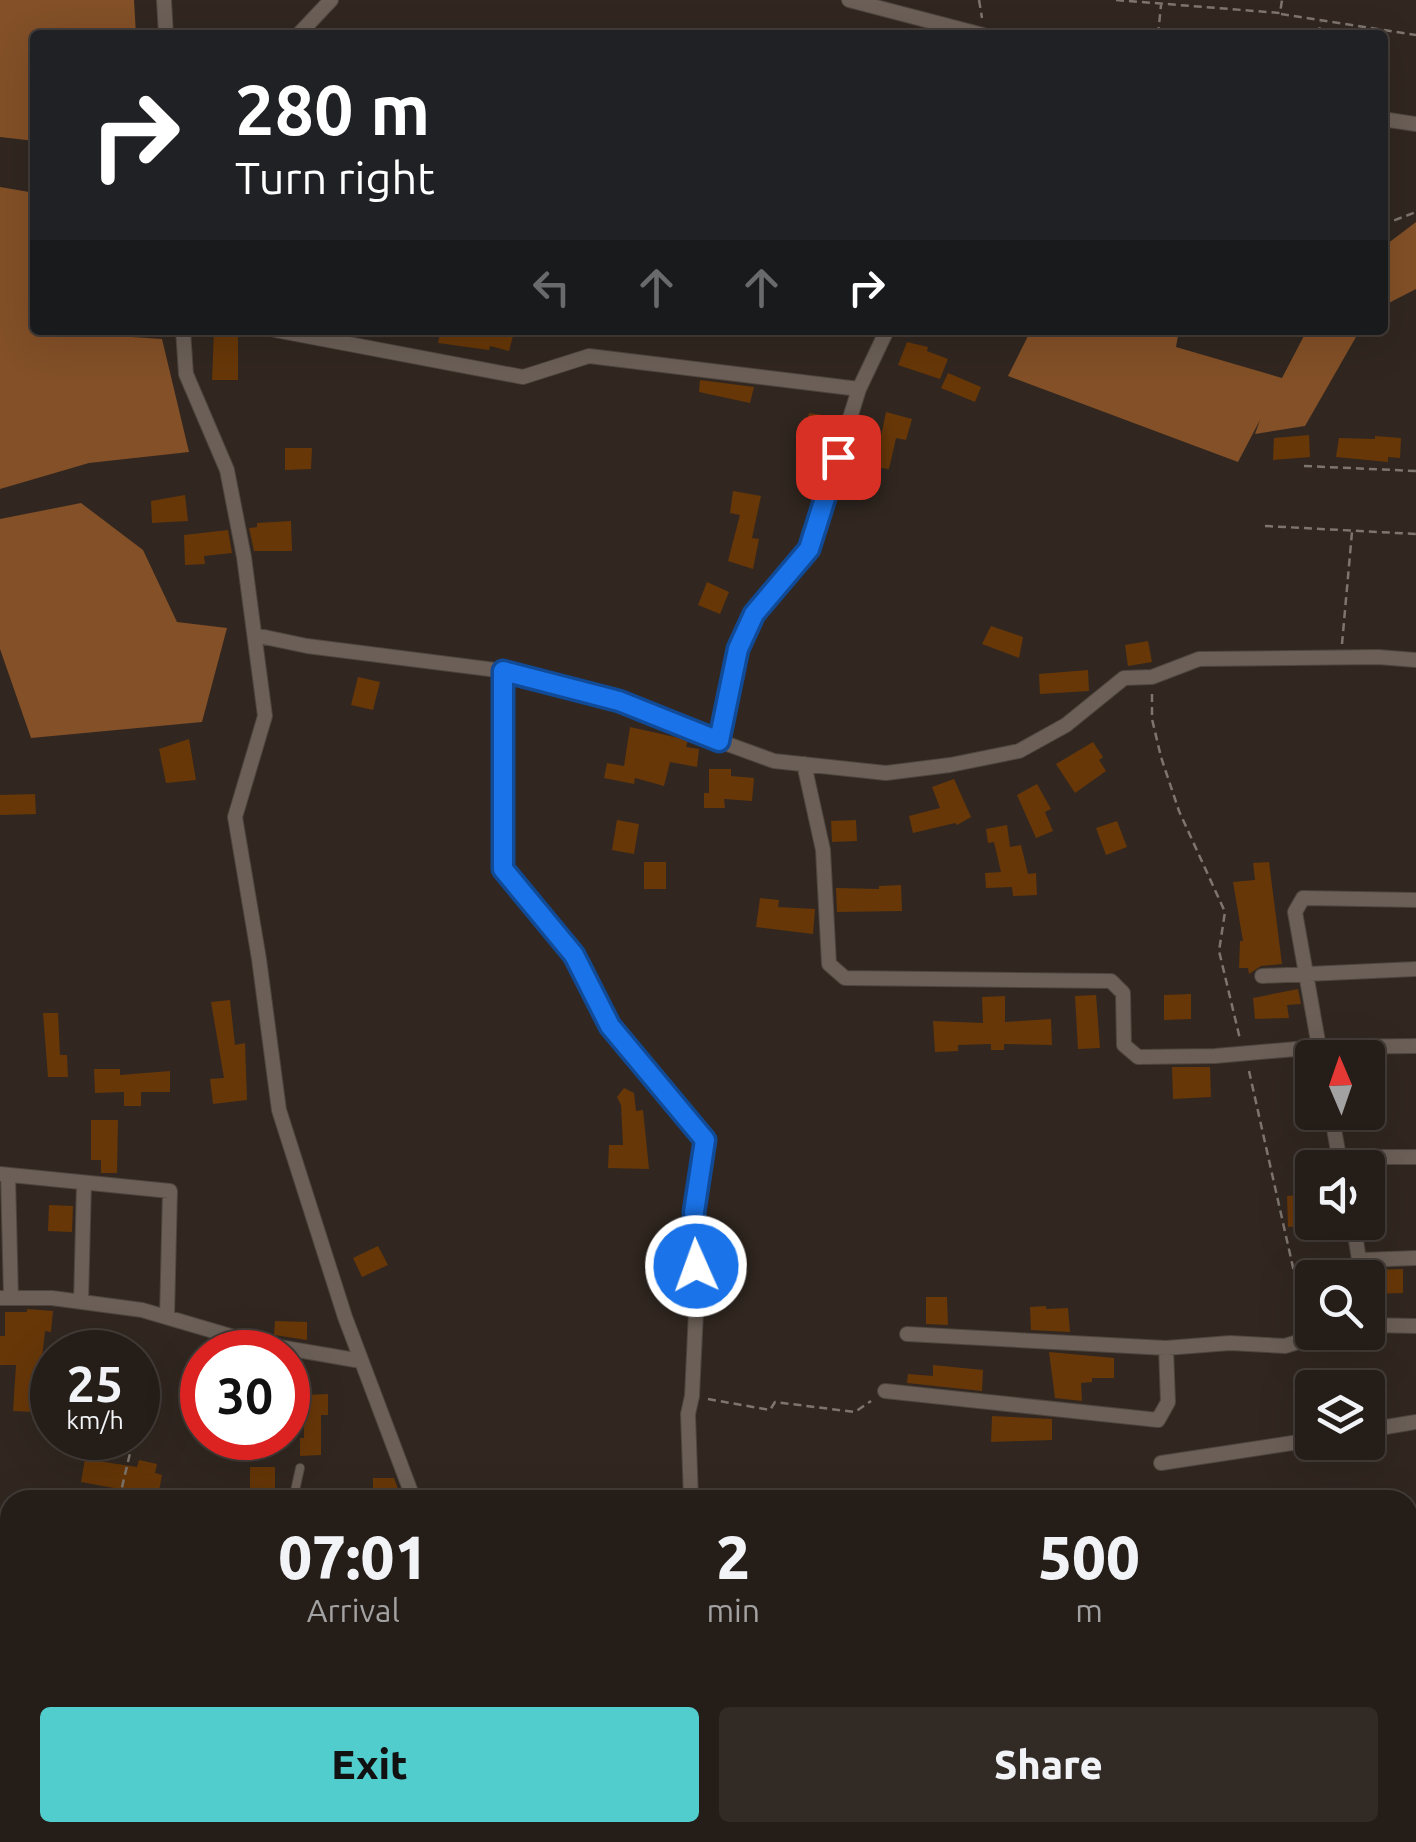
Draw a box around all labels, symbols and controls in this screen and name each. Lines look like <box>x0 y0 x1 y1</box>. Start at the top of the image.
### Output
icon: right <box>70 70 200 200</box>
text: 280 m <box>235 70 430 148</box>
text: Turn right <box>235 152 435 203</box>
icon: left <box>524 260 579 315</box>
icon: ahead <box>629 260 684 315</box>
icon: ahead <box>734 260 789 315</box>
icon: right <box>839 260 894 315</box>
pin <box>796 415 881 500</box>
icon: arrive <box>811 430 866 485</box>
north arrow <box>1295 1040 1385 1130</box>
map controls <box>1295 1040 1385 1460</box>
button: sound <box>1295 1150 1385 1240</box>
position arrow <box>644 1214 748 1318</box>
button: search <box>1295 1260 1385 1350</box>
speed limit sign: 30 <box>180 1330 310 1460</box>
text: 25 <box>67 1355 123 1411</box>
button: layers <box>1295 1370 1385 1460</box>
text: km/h <box>66 1406 124 1434</box>
text: 07:01 <box>278 1523 428 1590</box>
text: 2 <box>716 1523 750 1590</box>
text: 500 <box>1038 1523 1140 1590</box>
text: Arrival <box>307 1592 400 1628</box>
text: min <box>706 1592 760 1628</box>
text: m <box>1075 1592 1103 1628</box>
button: Exit <box>40 1707 699 1822</box>
button: Share <box>719 1707 1378 1822</box>

